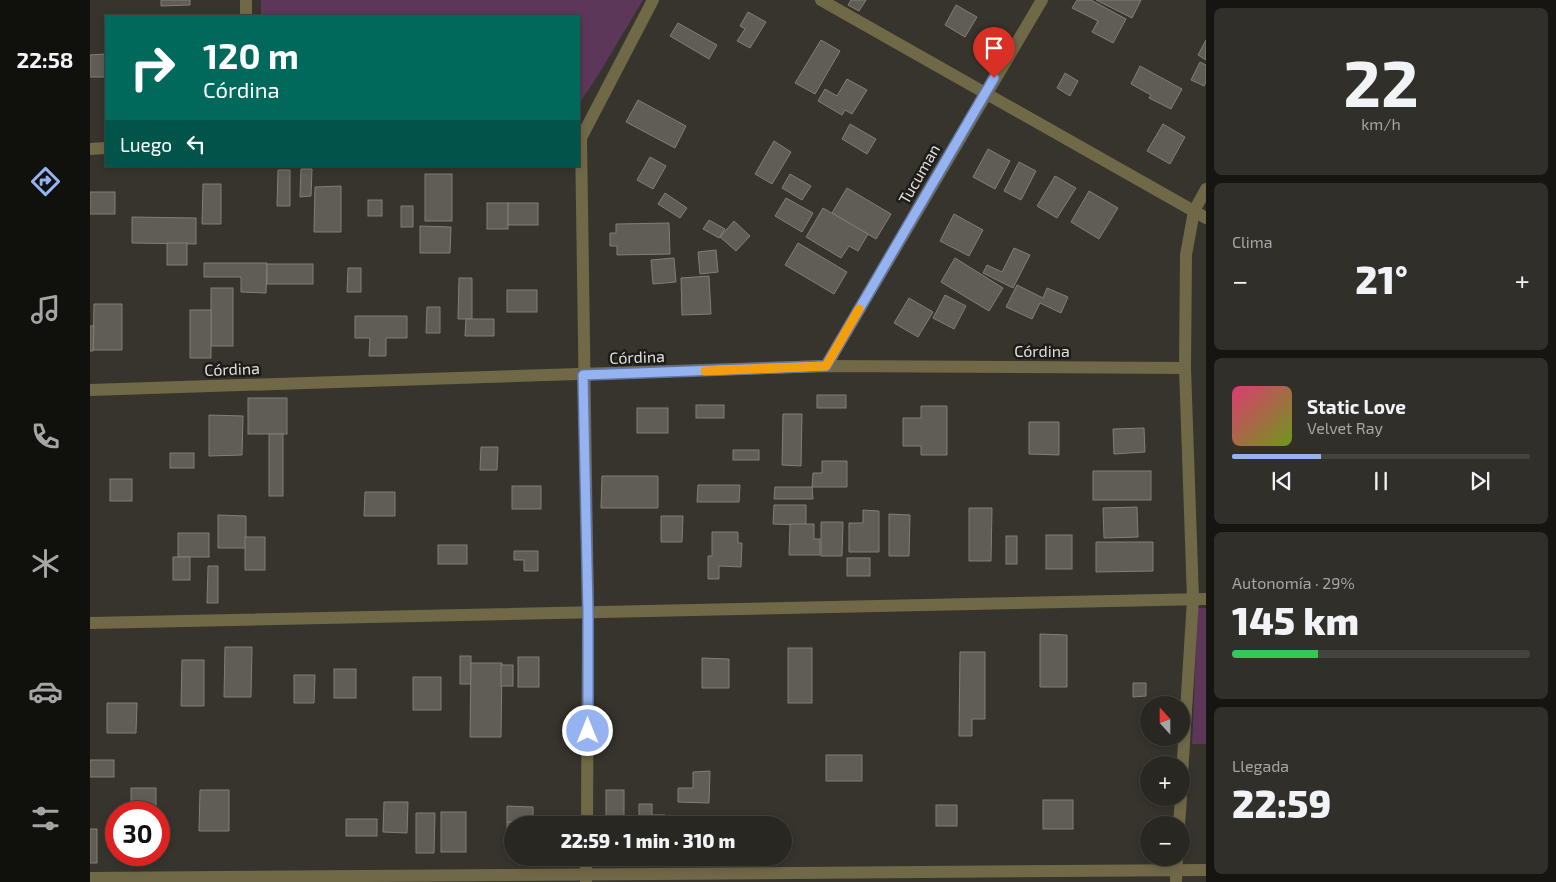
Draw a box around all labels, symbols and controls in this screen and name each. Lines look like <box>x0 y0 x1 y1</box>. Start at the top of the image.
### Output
pin <box>973 27 1015 78</box>
text: 120 m <box>203 34 299 76</box>
icon: arrive <box>980 34 1008 62</box>
icon: right <box>120 35 185 100</box>
text: 22 <box>1343 42 1419 120</box>
text: 22:58 <box>16 46 74 72</box>
text: Córdina <box>203 76 280 102</box>
text: km/h <box>1361 114 1401 133</box>
icon: left <box>182 130 210 158</box>
text: Luego <box>120 133 172 156</box>
street label: Tucuman <box>894 140 943 207</box>
icon: directions <box>28 164 63 199</box>
text: Clima <box>1232 232 1273 251</box>
text: 21° <box>1355 256 1408 302</box>
text: − <box>1232 263 1248 297</box>
text: + <box>1515 263 1530 297</box>
icon: music <box>28 292 63 327</box>
street label: Córdina <box>1014 341 1070 360</box>
street label: Córdina <box>609 346 665 367</box>
street label: Córdina <box>204 358 260 379</box>
text: Static Love <box>1307 395 1406 418</box>
text: Velvet Ray <box>1307 418 1383 437</box>
icon: phone <box>28 419 63 454</box>
icon: previous <box>1268 467 1296 495</box>
icon: pause <box>1367 467 1395 495</box>
icon: next <box>1466 467 1494 495</box>
icon: climate <box>28 546 63 581</box>
text: Autonomía · 29% <box>1232 573 1355 592</box>
text: 145 km <box>1232 597 1359 643</box>
icon: car <box>28 674 63 709</box>
north arrow <box>1140 696 1190 746</box>
map controls <box>1140 696 1190 866</box>
position arrow <box>561 704 613 756</box>
button: + <box>1140 756 1190 806</box>
text: Llegada <box>1232 756 1289 775</box>
text: 22:59 <box>1232 780 1331 826</box>
icon: filters <box>28 801 63 836</box>
speed limit sign: 30 <box>105 801 170 866</box>
button: − <box>1140 816 1190 866</box>
text: 22:59 · 1 min · 310 m <box>561 829 735 852</box>

